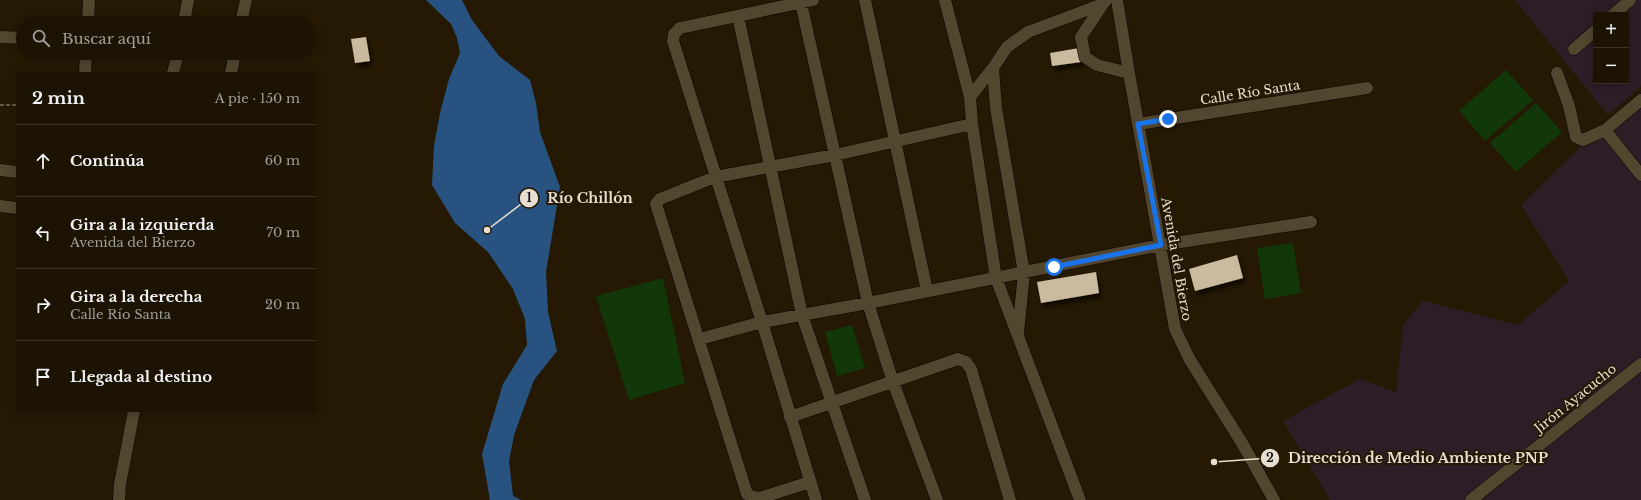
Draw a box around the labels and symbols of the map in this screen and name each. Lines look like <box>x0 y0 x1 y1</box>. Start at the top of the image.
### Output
street label: Calle Río Santa <box>1199 76 1302 109</box>
route end <box>1159 110 1177 128</box>
callout: Río Chillón <box>519 185 641 211</box>
text: Río Chillón <box>547 189 633 207</box>
text: 1 <box>526 190 532 205</box>
street label: Avenida del Bierzo <box>1157 195 1196 322</box>
route start <box>1045 258 1063 276</box>
street label: Jirón Ayacucho <box>1529 360 1620 438</box>
callout: Dirección de Medio Ambiente PNP <box>1260 445 1556 471</box>
text: Dirección de Medio Ambiente PNP <box>1288 449 1548 467</box>
text: 2 <box>1266 450 1274 465</box>

